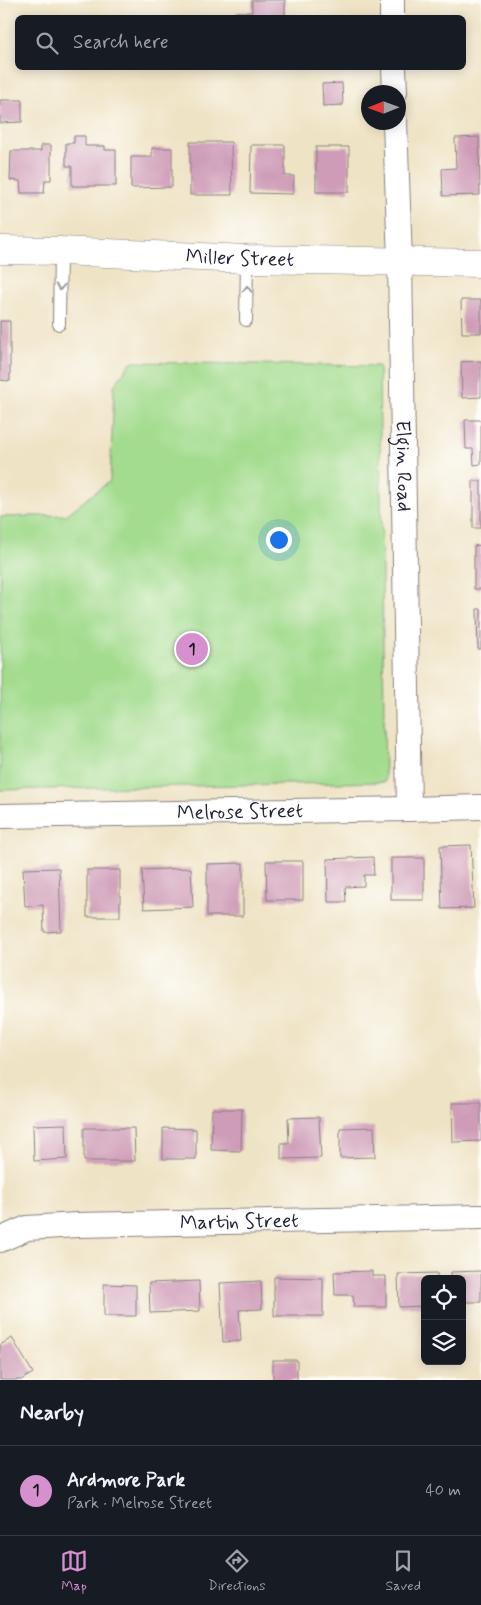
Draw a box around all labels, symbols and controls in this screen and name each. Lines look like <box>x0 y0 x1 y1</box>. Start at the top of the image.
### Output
search box <box>15 15 466 70</box>
icon: search <box>33 29 61 57</box>
text: Search here <box>73 30 169 55</box>
north arrow <box>361 85 406 130</box>
street label: Miller Street <box>185 243 294 273</box>
one-way arrow <box>54 284 65 292</box>
one-way arrow <box>242 285 252 292</box>
street label: Elgin Road <box>387 420 418 512</box>
your location <box>266 527 292 553</box>
pin: 1 <box>176 630 208 668</box>
street label: Melrose Street <box>177 797 303 826</box>
street label: Martin Street <box>180 1207 299 1236</box>
map controls <box>421 1275 466 1365</box>
button: locate <box>421 1275 466 1320</box>
button: layers <box>421 1320 466 1365</box>
text: Nearby <box>20 1399 84 1427</box>
text: Ardmore Park <box>67 1468 185 1493</box>
text: 1 <box>32 1480 40 1501</box>
text: 40 m <box>425 1480 461 1501</box>
text: Park · Melrose Street <box>67 1493 212 1514</box>
tab: Map <box>60 1547 88 1595</box>
tab: Directions <box>208 1547 266 1595</box>
tab: Saved <box>386 1547 421 1595</box>

